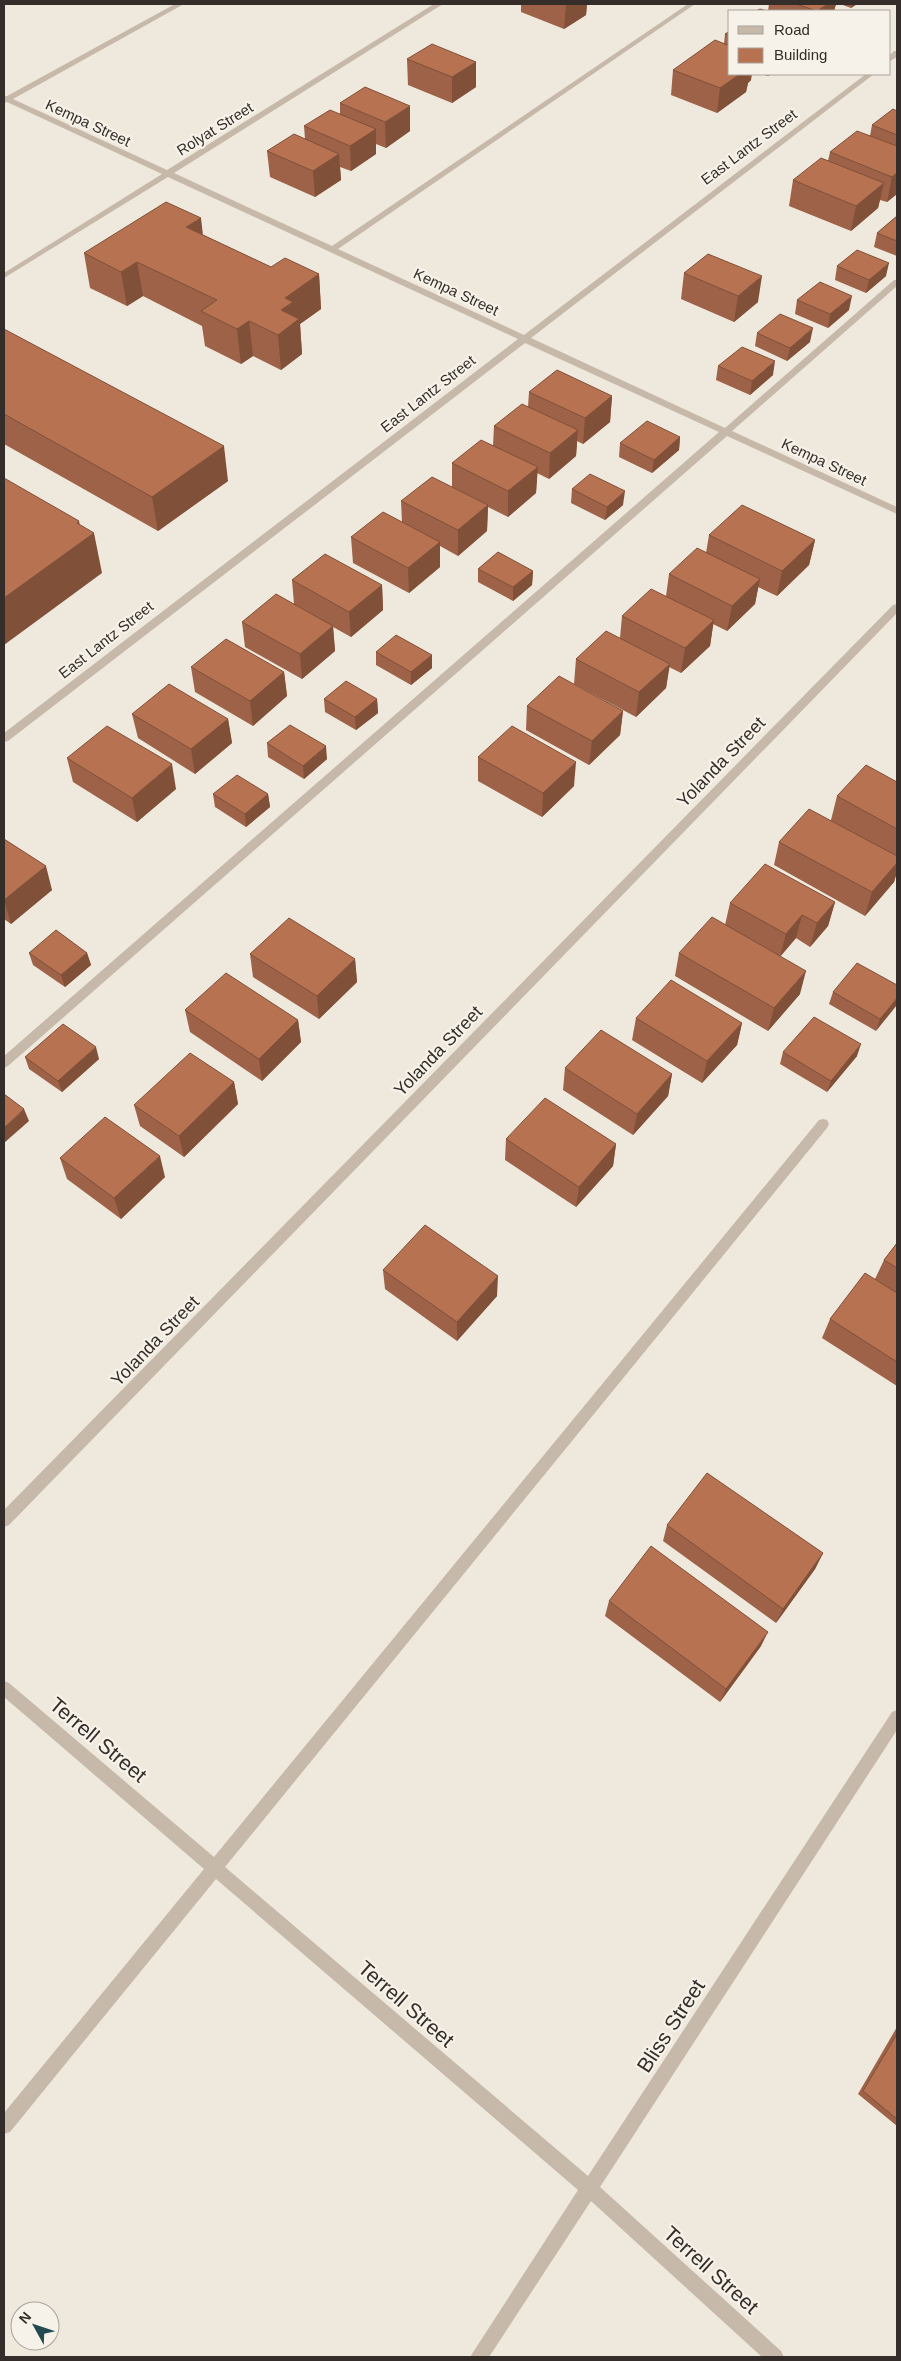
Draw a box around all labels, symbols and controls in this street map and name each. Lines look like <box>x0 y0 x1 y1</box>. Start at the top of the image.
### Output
legend <box>728 10 891 75</box>
text: Road <box>774 21 810 38</box>
text: Building <box>774 46 827 63</box>
street label: Kempa Street <box>43 95 134 150</box>
street label: Rolyat Street <box>173 98 257 159</box>
street label: East Lantz Street <box>698 105 800 188</box>
street label: Kempa Street <box>411 264 502 319</box>
street label: East Lantz Street <box>377 351 479 436</box>
street label: Kempa Street <box>779 434 870 489</box>
street label: East Lantz Street <box>55 597 157 682</box>
street label: Yolanda Street <box>673 713 769 811</box>
street label: Yolanda Street <box>390 1002 486 1100</box>
street label: Yolanda Street <box>107 1292 203 1390</box>
street label: Terrell Street <box>45 1693 151 1787</box>
street label: Terrell Street <box>354 1956 459 2051</box>
street label: Bliss Street <box>632 1975 709 2077</box>
street label: Terrell Street <box>659 2221 763 2318</box>
north arrow <box>10 2301 60 2351</box>
text: N <box>16 2309 34 2327</box>

